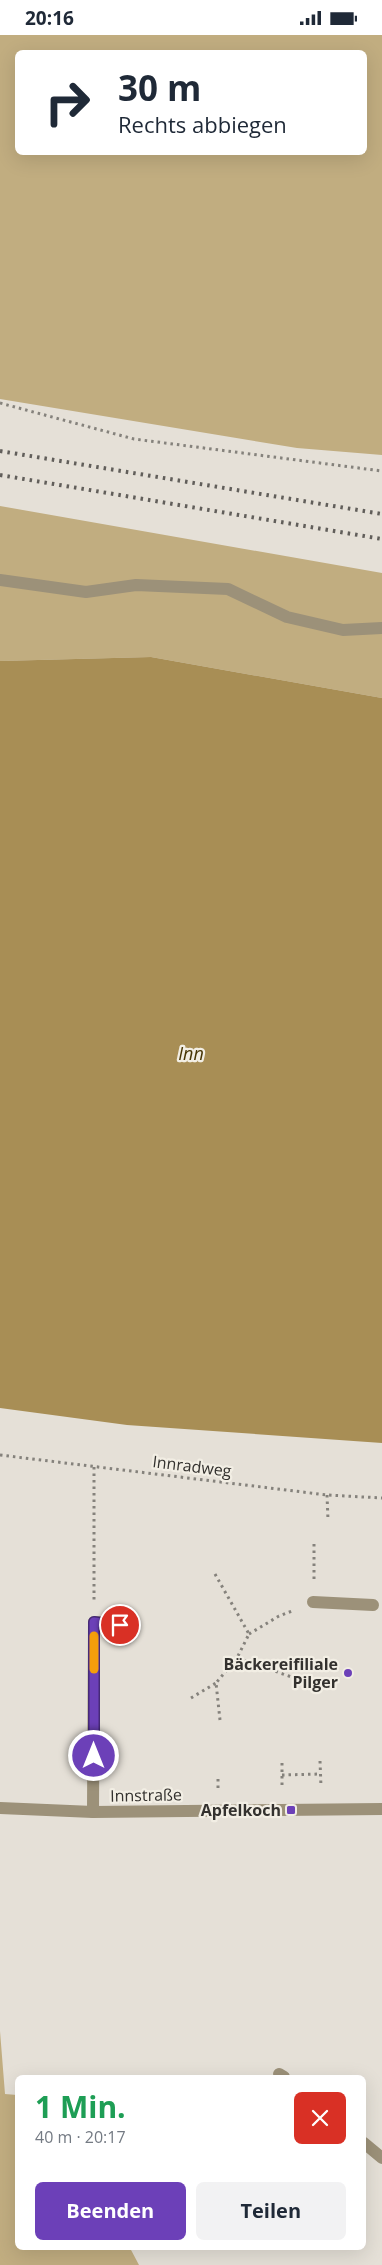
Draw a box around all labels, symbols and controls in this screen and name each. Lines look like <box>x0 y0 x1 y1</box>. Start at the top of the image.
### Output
text: 20:16 <box>25 5 74 31</box>
text: 30 m <box>118 64 201 111</box>
icon: right <box>35 70 100 135</box>
text: Rechts abbiegen <box>118 109 287 139</box>
water label: Inn <box>178 1041 204 1065</box>
street label: Innradweg <box>151 1450 233 1482</box>
pin <box>99 1604 141 1646</box>
icon: arrive <box>106 1611 134 1639</box>
place label: Bäckereifiliale Pilger <box>224 1653 338 1693</box>
marker: Bäckereifiliale Pilger <box>342 1667 354 1679</box>
position arrow <box>67 1729 119 1781</box>
street label: Innstraße <box>110 1783 182 1807</box>
place label: Apfelkoch <box>201 1799 281 1821</box>
marker: Apfelkoch <box>285 1804 297 1816</box>
text: 1 Min. <box>35 2086 126 2127</box>
button: close <box>294 2092 346 2144</box>
text: 40 m · 20:17 <box>35 2126 126 2148</box>
button: Beenden <box>35 2182 186 2240</box>
button: Teilen <box>196 2182 346 2240</box>

